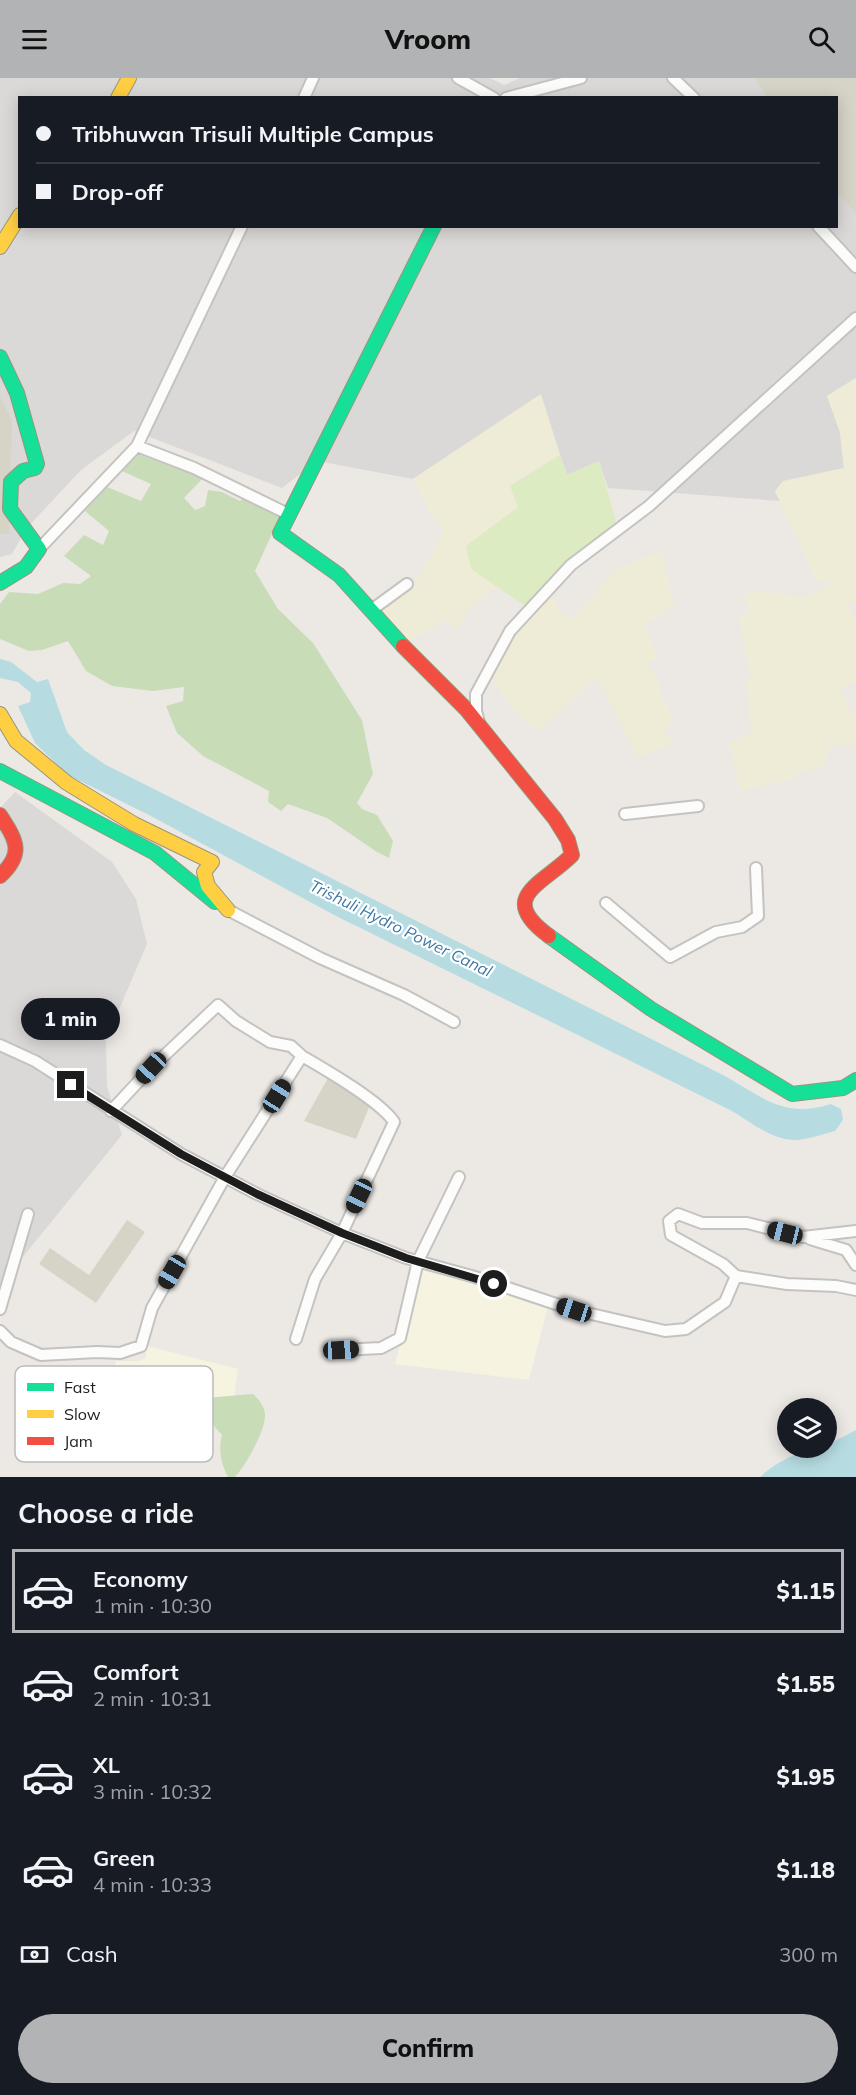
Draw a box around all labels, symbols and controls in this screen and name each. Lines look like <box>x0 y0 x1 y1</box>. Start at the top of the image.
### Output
text: Vroom <box>385 22 471 56</box>
icon: menu <box>18 23 51 56</box>
icon: search <box>805 23 838 56</box>
text: Tribhuwan Trisuli Multiple Campus <box>72 120 434 148</box>
text: Drop-off <box>72 178 163 206</box>
water label: Trishuli Hydro Power Canal <box>307 875 496 981</box>
callout: 1 min <box>22 998 121 1040</box>
text: 1 min <box>44 1006 97 1031</box>
car <box>132 1049 170 1087</box>
route end <box>57 1071 84 1098</box>
car <box>260 1076 294 1116</box>
car <box>343 1176 375 1216</box>
car <box>765 1220 805 1246</box>
car <box>155 1252 189 1292</box>
route start <box>480 1270 507 1297</box>
car <box>554 1296 594 1324</box>
car <box>323 1340 359 1360</box>
legend <box>15 1366 213 1462</box>
text: Fast <box>64 1377 96 1397</box>
map controls <box>777 1398 837 1458</box>
button: layers <box>777 1398 837 1458</box>
text: Slow <box>64 1404 101 1424</box>
text: Jam <box>64 1431 93 1451</box>
text: Choose a ride <box>18 1496 194 1530</box>
icon: car <box>21 1564 75 1618</box>
text: Economy <box>93 1565 188 1593</box>
text: $1.15 <box>776 1577 835 1605</box>
text: 1 min · 10:30 <box>93 1593 212 1618</box>
icon: car <box>21 1657 75 1711</box>
text: Comfort <box>93 1658 179 1686</box>
text: $1.55 <box>776 1670 835 1698</box>
text: 2 min · 10:31 <box>93 1686 212 1711</box>
icon: car <box>21 1750 75 1804</box>
text: XL <box>93 1751 120 1779</box>
text: $1.95 <box>776 1763 835 1791</box>
text: 3 min · 10:32 <box>93 1779 212 1804</box>
icon: car <box>21 1843 75 1897</box>
text: Green <box>93 1844 155 1872</box>
text: $1.18 <box>776 1856 835 1884</box>
text: 4 min · 10:33 <box>93 1872 212 1897</box>
icon: cash <box>18 1938 51 1971</box>
text: Cash <box>66 1940 118 1968</box>
text: 300 m <box>779 1942 838 1967</box>
button: Confirm <box>18 2014 838 2083</box>

